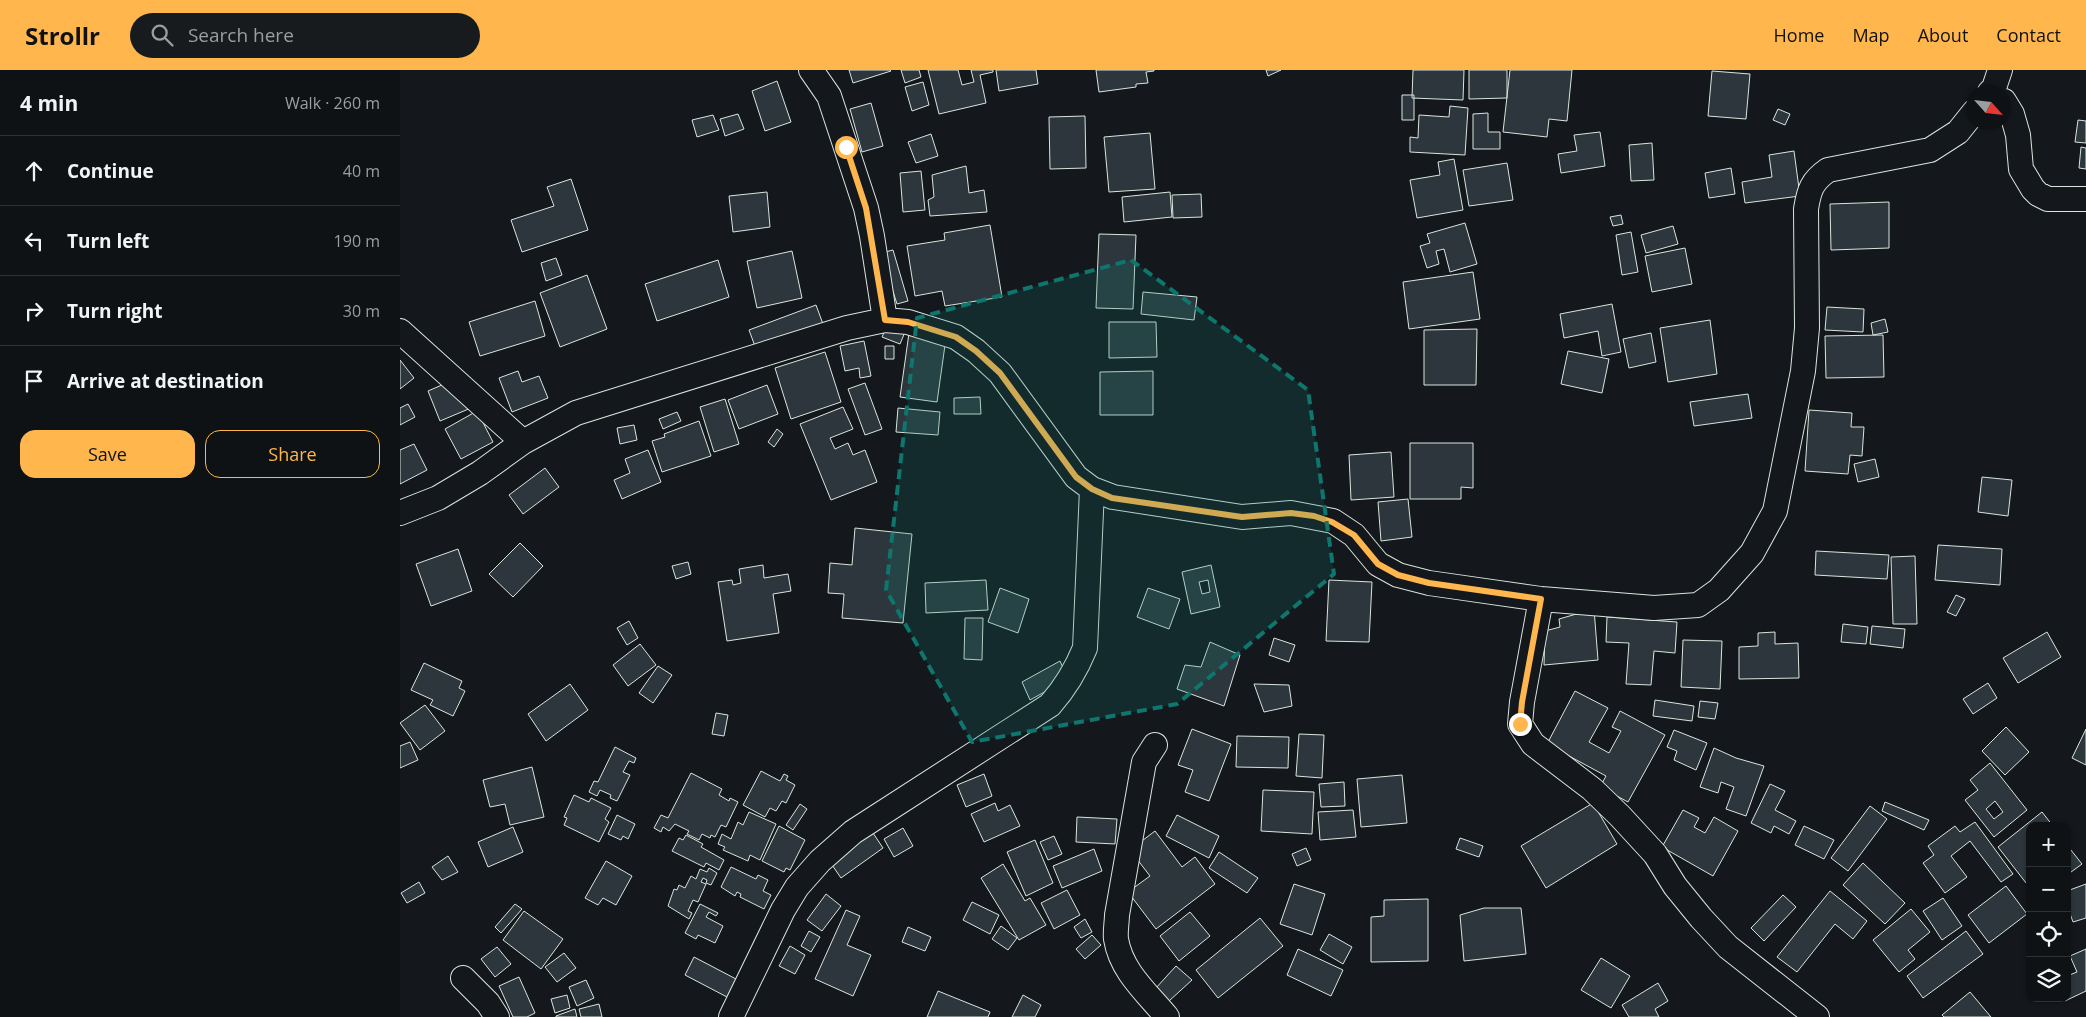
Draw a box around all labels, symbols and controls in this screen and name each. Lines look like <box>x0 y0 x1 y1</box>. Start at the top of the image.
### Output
search box <box>130 13 480 58</box>
text: Strollr <box>25 19 100 52</box>
icon: search <box>148 21 176 49</box>
text: Search here <box>188 22 294 48</box>
text: Home <box>1774 23 1824 47</box>
text: Map <box>1852 23 1890 47</box>
text: About <box>1918 23 1968 47</box>
text: Contact <box>1996 23 2061 47</box>
north arrow <box>1966 85 2011 130</box>
text: 4 min <box>20 89 78 117</box>
text: Walk · 260 m <box>285 92 380 114</box>
route start <box>835 136 858 159</box>
icon: ahead <box>20 157 48 185</box>
text: Continue <box>67 158 154 184</box>
text: 40 m <box>343 160 380 182</box>
icon: left <box>20 227 48 255</box>
text: Turn left <box>67 228 149 254</box>
text: 190 m <box>334 230 380 252</box>
icon: right <box>20 297 48 325</box>
text: Turn right <box>67 298 162 324</box>
text: 30 m <box>343 300 380 322</box>
icon: arrive <box>20 367 48 395</box>
text: Arrive at destination <box>67 368 264 394</box>
button: Save <box>20 430 195 478</box>
button: Share <box>205 430 380 478</box>
route end <box>1509 713 1532 736</box>
map controls <box>2026 822 2071 1002</box>
button: + <box>2026 822 2071 867</box>
button: − <box>2026 867 2071 912</box>
button: locate <box>2026 912 2071 957</box>
button: layers <box>2026 957 2071 1002</box>

